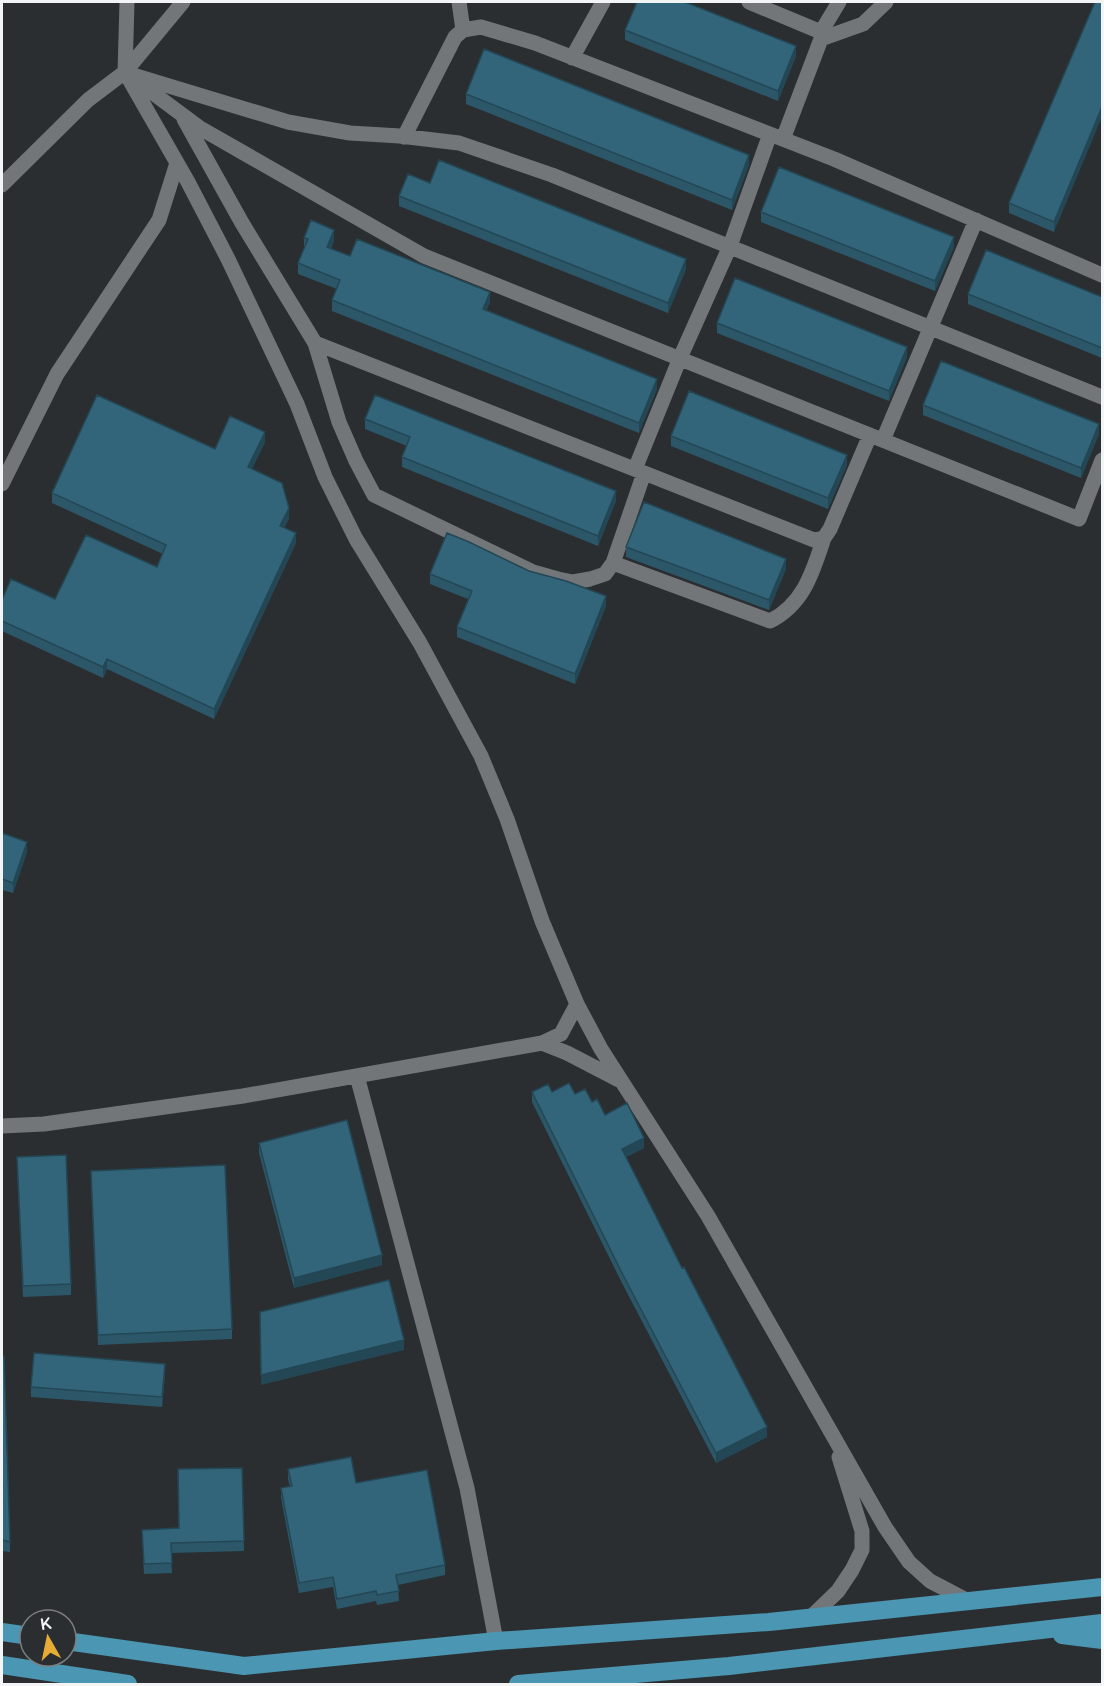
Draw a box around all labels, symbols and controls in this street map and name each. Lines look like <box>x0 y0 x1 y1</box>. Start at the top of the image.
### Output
north arrow <box>18 1608 78 1668</box>
text: K <box>39 1613 53 1635</box>

